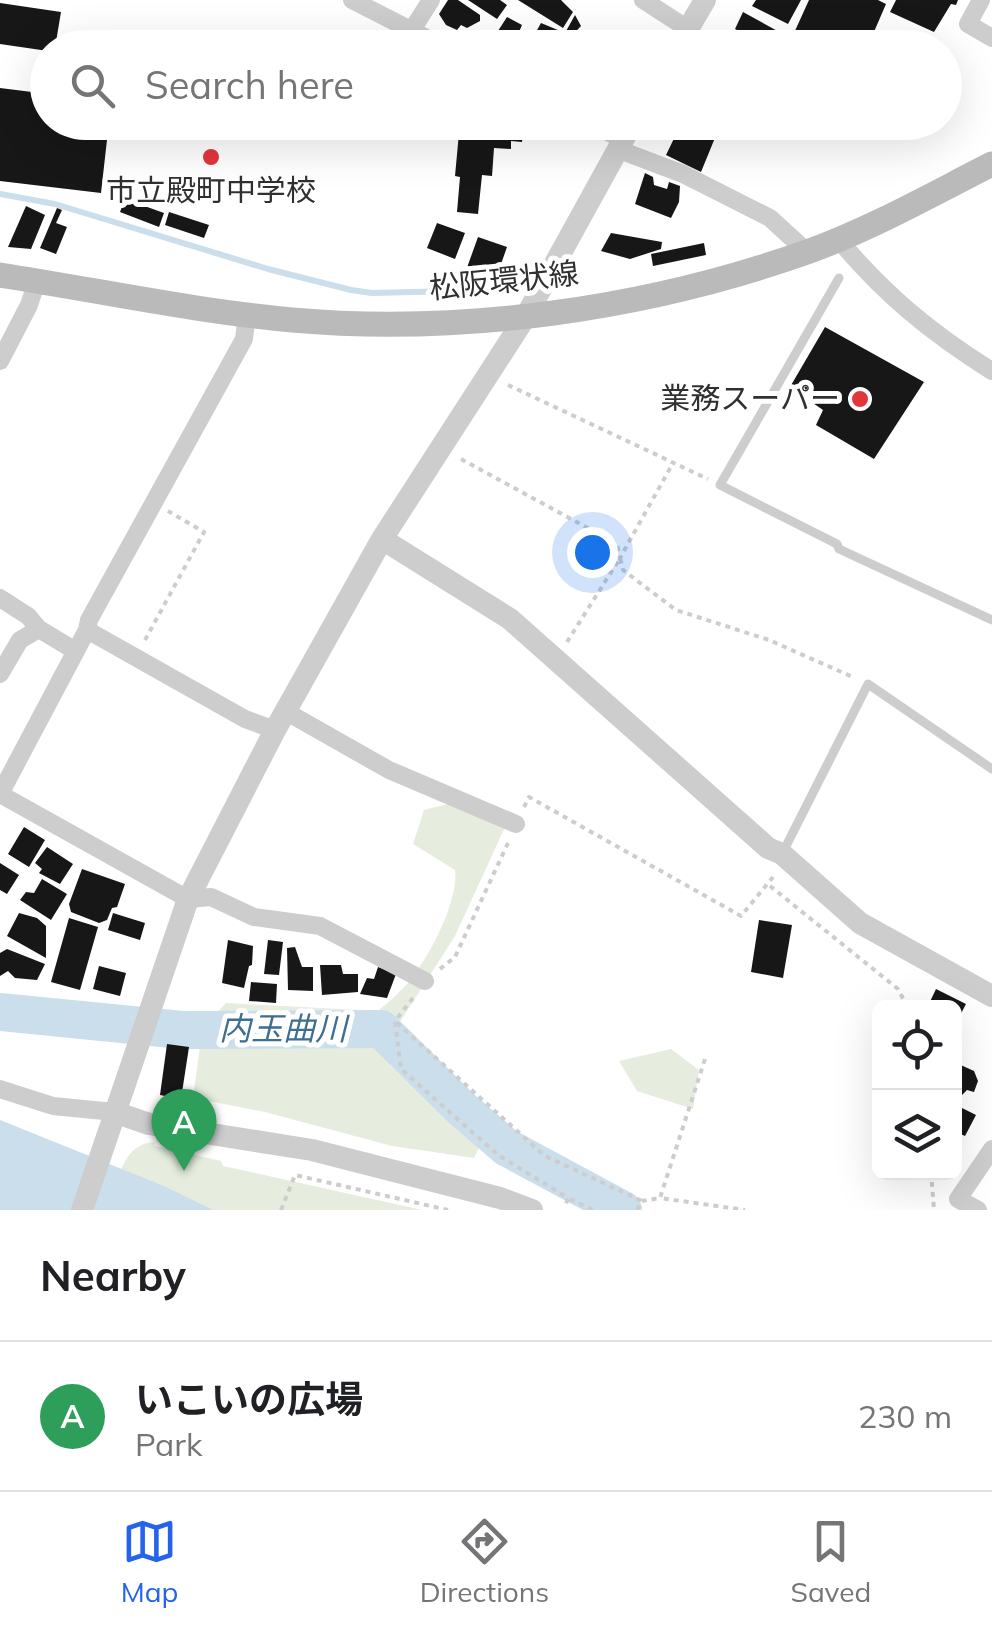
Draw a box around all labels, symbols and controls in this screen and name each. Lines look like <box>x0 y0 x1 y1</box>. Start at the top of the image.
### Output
search box <box>30 30 962 140</box>
icon: search <box>65 58 120 113</box>
text: Search here <box>145 61 354 109</box>
marker: 市立殿町中学校 <box>200 146 222 168</box>
place label: 市立殿町中学校 <box>106 171 316 209</box>
street label: 松阪環状線 <box>427 253 580 307</box>
place label: 業務スーパー <box>660 379 840 417</box>
marker: 業務スーパー <box>849 388 871 410</box>
your location <box>567 527 618 578</box>
map controls <box>872 1000 962 1180</box>
button: locate <box>872 1000 962 1090</box>
water label: 内玉曲川 <box>219 1008 350 1048</box>
pin: A <box>152 1088 216 1171</box>
button: layers <box>872 1090 962 1180</box>
text: Nearby <box>40 1249 186 1302</box>
text: いこいの広場 <box>135 1375 363 1423</box>
text: A <box>60 1396 85 1436</box>
text: 230 m <box>858 1396 952 1436</box>
text: Park <box>135 1424 202 1464</box>
tab: Map <box>121 1514 178 1609</box>
tab: Directions <box>420 1514 549 1609</box>
tab: Saved <box>790 1514 871 1609</box>

